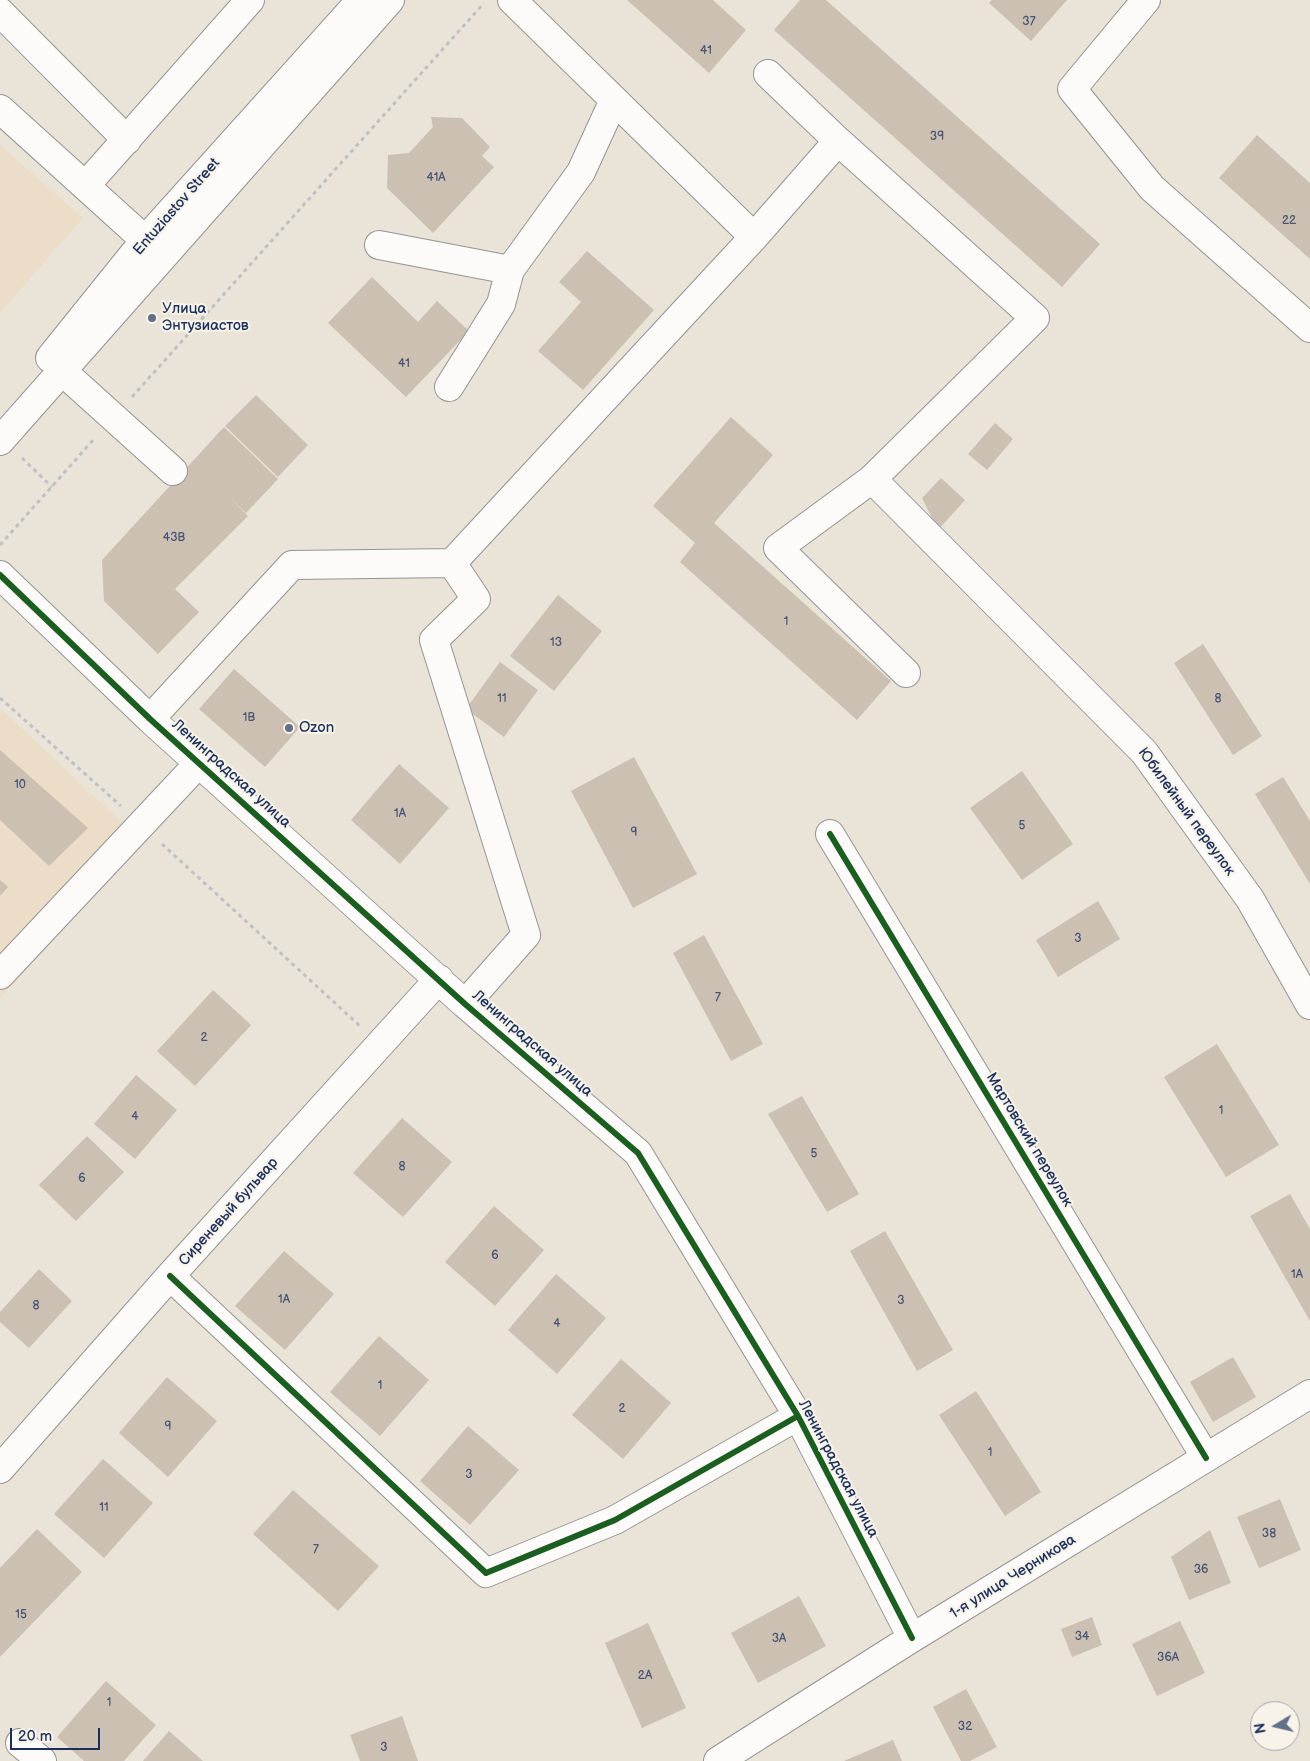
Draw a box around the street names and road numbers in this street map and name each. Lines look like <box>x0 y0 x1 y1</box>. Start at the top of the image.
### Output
street label: Entuziastov Street <box>130 155 224 259</box>
street label: Ленинградская улица <box>168 716 294 832</box>
street label: Юбилейный переулок <box>1134 745 1238 879</box>
street label: Ленинградская улица <box>468 987 596 1101</box>
street label: Мартовский переулок <box>982 1070 1076 1210</box>
street label: Сиреневый бульвар <box>176 1154 282 1270</box>
street label: Ленинградская улица <box>794 1397 882 1541</box>
street label: 1-я улица Черникова <box>947 1531 1079 1623</box>

